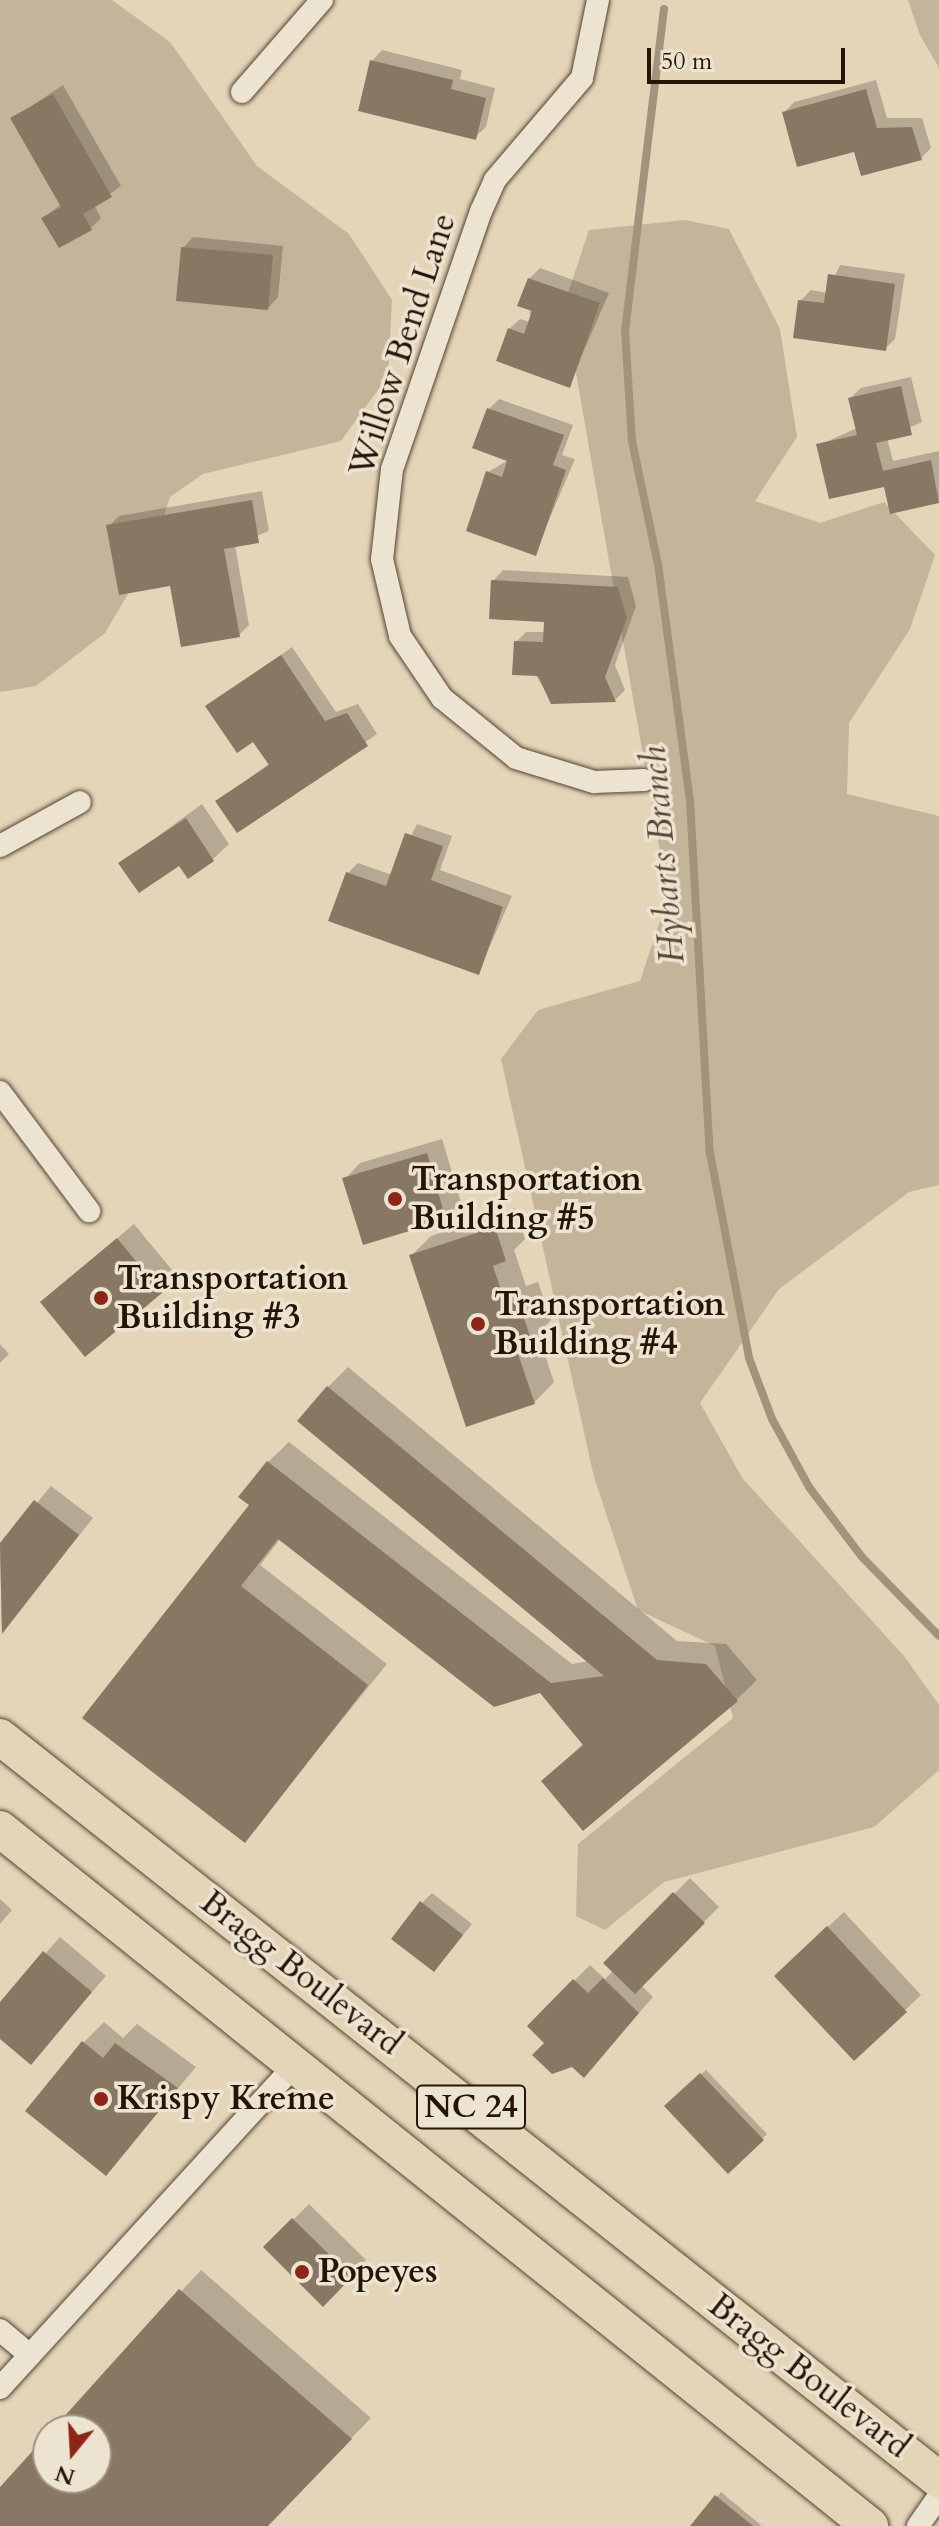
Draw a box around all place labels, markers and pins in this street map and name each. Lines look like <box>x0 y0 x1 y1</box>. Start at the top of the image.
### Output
place label: Transportation Building #5 <box>411 1159 642 1238</box>
marker: Transportation Building #5 <box>386 1190 404 1208</box>
place label: Transportation Building #3 <box>117 1258 348 1338</box>
place label: Transportation Building #4 <box>494 1284 725 1364</box>
marker: Transportation Building #3 <box>92 1289 110 1307</box>
marker: Transportation Building #4 <box>469 1315 487 1333</box>
place label: Krispy Kreme <box>117 2079 335 2119</box>
marker: Krispy Kreme <box>92 2090 110 2108</box>
place label: Popeyes <box>318 2252 438 2292</box>
marker: Popeyes <box>293 2263 311 2281</box>

